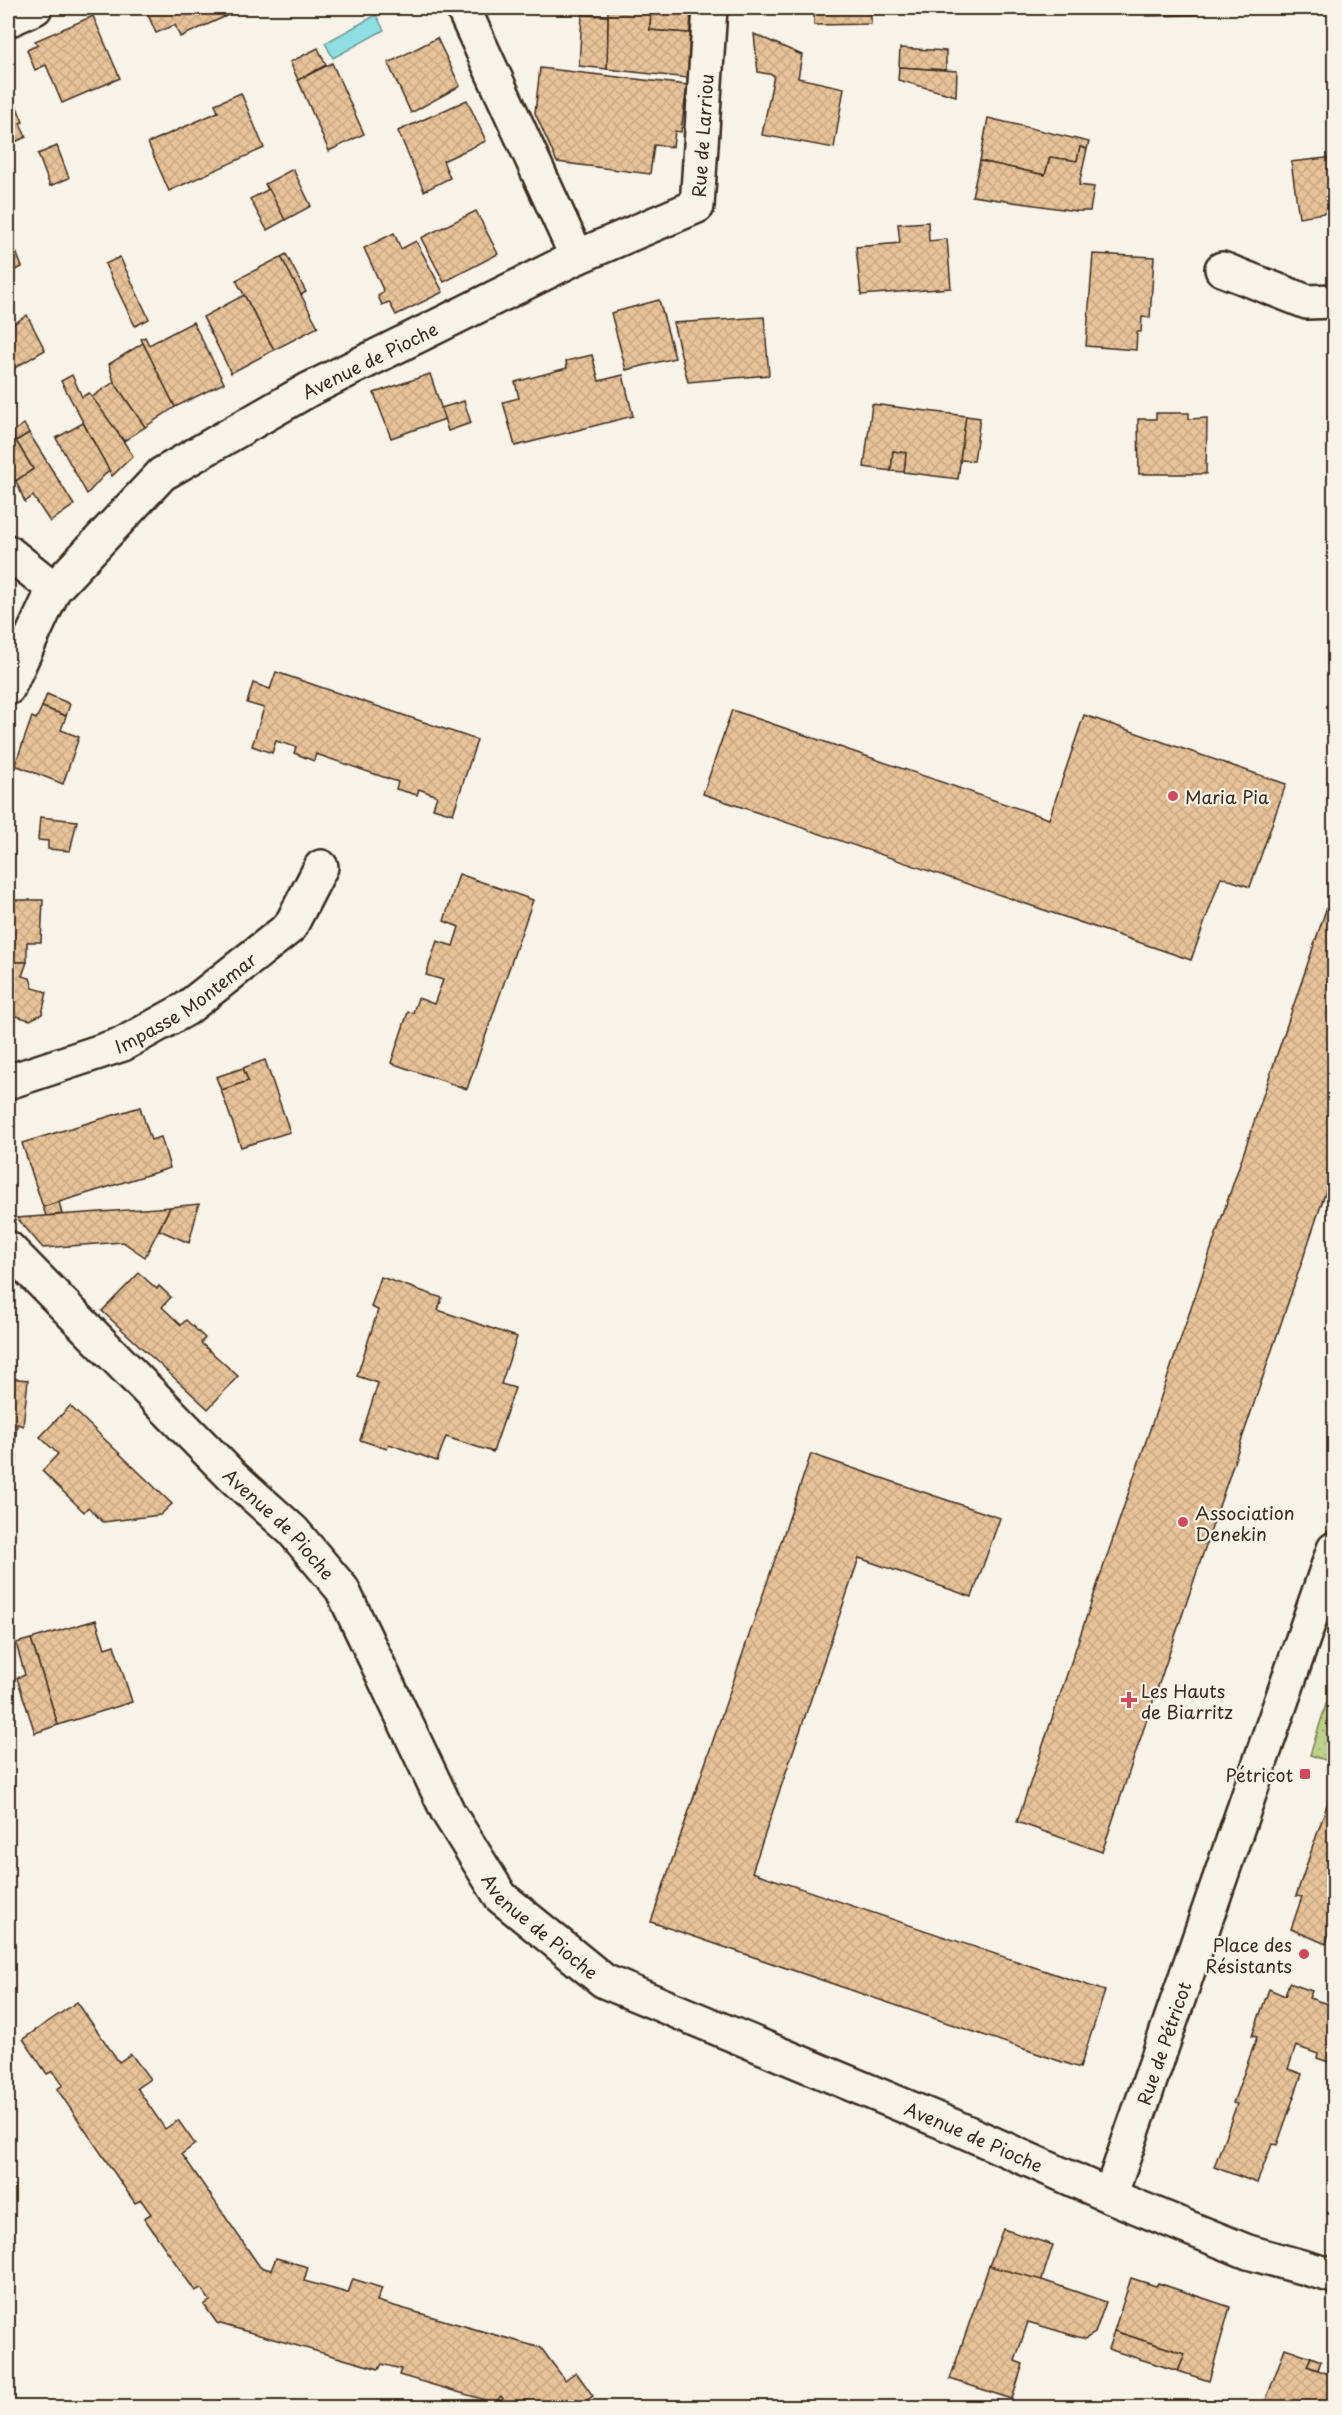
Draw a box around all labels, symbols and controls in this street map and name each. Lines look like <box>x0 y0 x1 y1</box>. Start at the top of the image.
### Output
street label: Rue de Larriou <box>684 73 719 198</box>
street label: Avenue de Pioche <box>297 315 442 405</box>
place label: Maria Pia <box>1185 783 1269 810</box>
marker: Maria Pia <box>1166 789 1180 803</box>
street label: Impasse Montemar <box>111 945 262 1059</box>
street label: Avenue de Pioche <box>218 1462 342 1585</box>
place label: Association Denekin <box>1195 1499 1295 1547</box>
marker: Association Denekin <box>1176 1515 1190 1529</box>
place label: Les Hauts de Biarritz <box>1141 1677 1233 1725</box>
marker: Les Hauts de Biarritz <box>1122 1693 1136 1707</box>
place label: Pétricot <box>1226 1761 1293 1788</box>
marker: Pétricot <box>1298 1767 1312 1781</box>
street label: Avenue de Pioche <box>476 1868 604 1985</box>
place label: Place des Résistants <box>1205 1931 1292 1979</box>
marker: Place des Résistants <box>1297 1947 1311 1961</box>
street label: Rue de Pétricot <box>1129 1977 1197 2108</box>
street label: Avenue de Pioche <box>901 2094 1048 2178</box>

